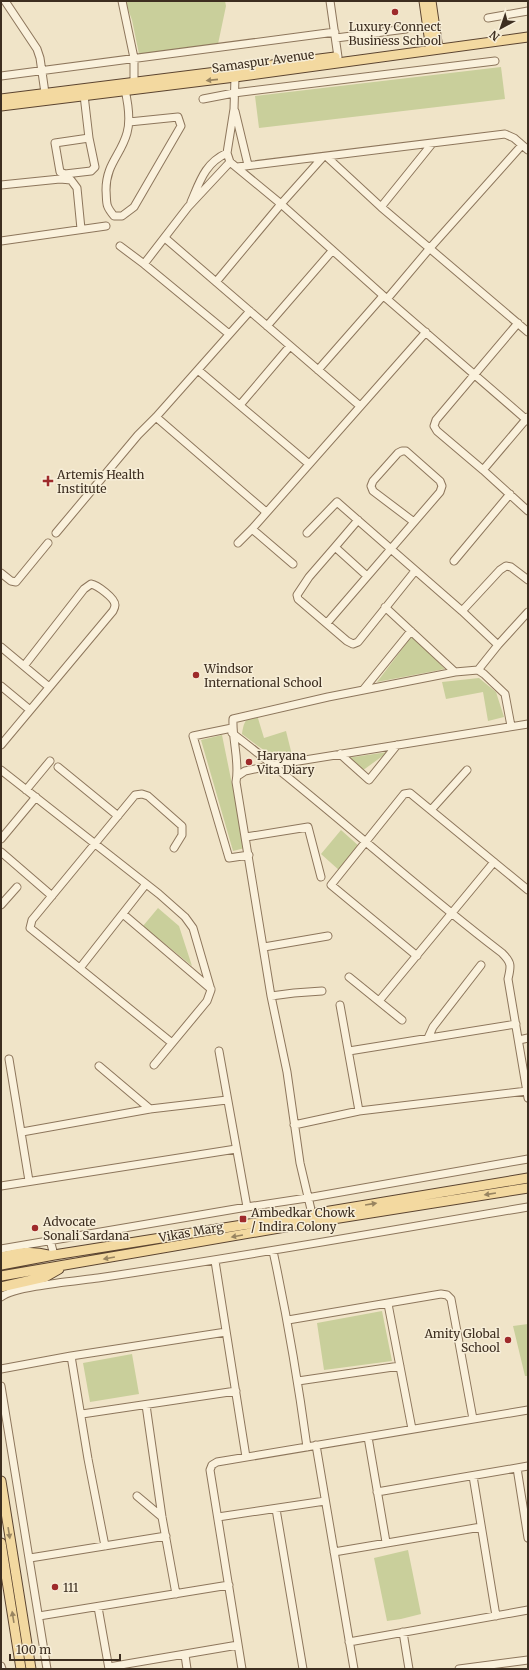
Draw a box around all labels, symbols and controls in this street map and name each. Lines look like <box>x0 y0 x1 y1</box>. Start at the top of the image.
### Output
marker: Luxury Connect Business School <box>390 7 400 17</box>
north arrow <box>481 8 521 48</box>
place label: Luxury Connect Business School <box>348 19 442 48</box>
text: N <box>487 27 502 44</box>
street label: Samaspur Avenue <box>211 46 315 76</box>
one-way arrow <box>206 77 218 83</box>
place label: Artemis Health Institute <box>56 467 145 496</box>
marker: Artemis Health Institute <box>42 475 54 487</box>
place label: Windsor International School <box>203 661 322 690</box>
marker: Windsor International School <box>191 670 201 680</box>
place label: Haryana Vita Diary <box>256 748 315 777</box>
marker: Haryana Vita Diary <box>244 757 254 767</box>
one-way arrow <box>483 1191 496 1197</box>
one-way arrow <box>365 1201 377 1207</box>
place label: Ambedkar Chowk / Indira Colony <box>250 1205 355 1234</box>
place label: Advocate Sonali Sardana <box>42 1214 130 1243</box>
marker: Ambedkar Chowk / Indira Colony <box>238 1214 248 1224</box>
street label: Vikas Marg <box>157 1219 225 1245</box>
marker: Advocate Sonali Sardana <box>30 1223 40 1233</box>
one-way arrow <box>231 1233 243 1239</box>
one-way arrow <box>103 1256 115 1262</box>
place label: Amity Global School <box>423 1326 500 1355</box>
marker: Amity Global School <box>503 1335 513 1345</box>
one-way arrow <box>7 1527 13 1539</box>
place label: 111 <box>63 1580 79 1595</box>
marker: 111 <box>50 1582 60 1592</box>
one-way arrow <box>10 1611 16 1623</box>
scale bar <box>10 1636 120 1662</box>
text: 100 m <box>16 1642 51 1657</box>

